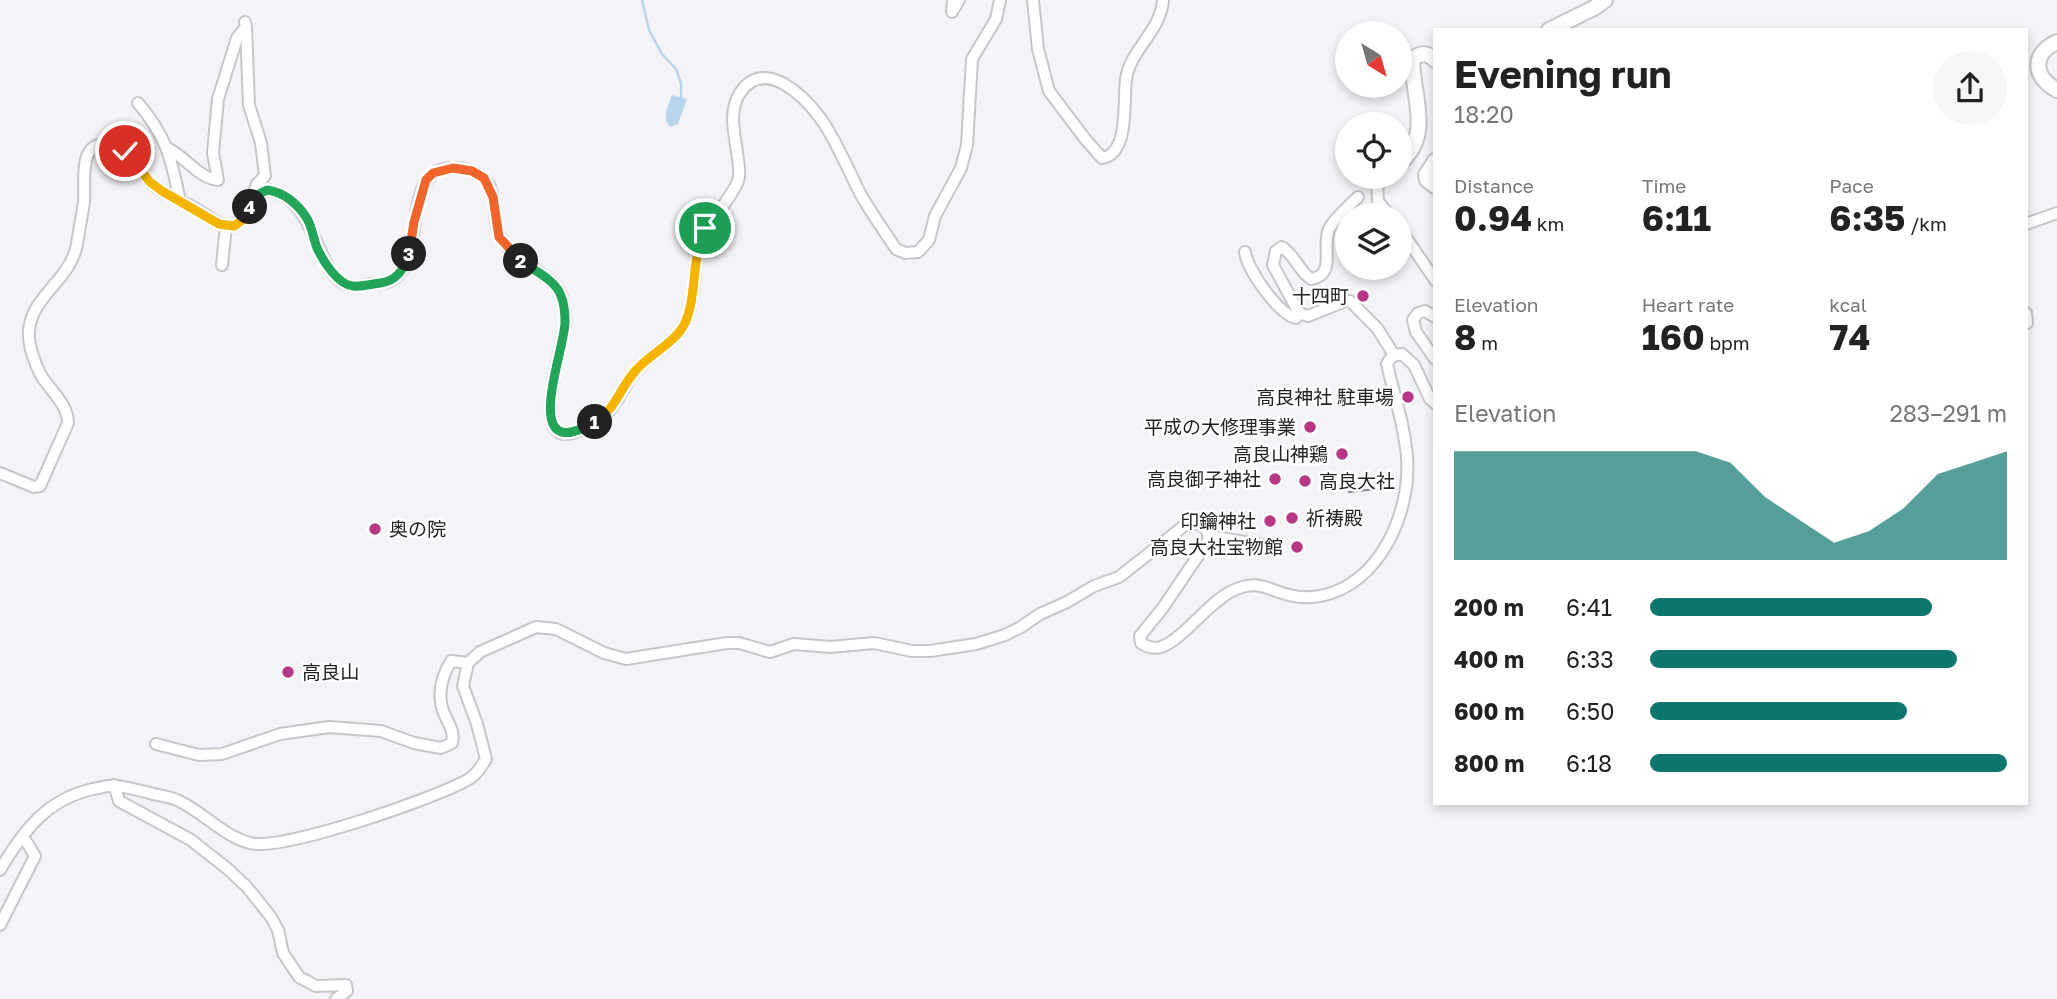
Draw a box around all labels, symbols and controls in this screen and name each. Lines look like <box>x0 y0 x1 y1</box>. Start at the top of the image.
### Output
north arrow <box>1335 21 1412 98</box>
map controls <box>1335 21 1412 280</box>
text: Evening run <box>1454 51 1672 96</box>
button: share <box>1933 51 2007 125</box>
text: 18:20 <box>1454 100 1514 128</box>
button: locate <box>1335 112 1412 189</box>
pin <box>95 121 155 181</box>
icon: check <box>106 132 144 170</box>
text: Distance <box>1454 174 1534 197</box>
text: Time <box>1642 174 1686 197</box>
text: Pace <box>1829 174 1874 197</box>
pin: 4 <box>232 190 268 224</box>
text: 4 <box>244 195 255 218</box>
text: 0.94 <box>1454 197 1532 239</box>
text: 6:11 <box>1642 197 1711 239</box>
text: 6:35 <box>1829 197 1905 239</box>
pin <box>675 198 735 258</box>
button: layers <box>1335 203 1412 280</box>
icon: arrive <box>686 209 724 247</box>
text: km <box>1532 212 1564 235</box>
text: /km <box>1905 212 1947 235</box>
pin: 3 <box>392 236 426 272</box>
text: 3 <box>403 242 414 265</box>
pin: 2 <box>504 244 538 278</box>
text: 2 <box>515 249 526 272</box>
place label: 十四町 <box>1292 284 1349 307</box>
marker: 十四町 <box>1355 288 1371 304</box>
text: Elevation <box>1454 293 1539 316</box>
text: Heart rate <box>1642 293 1734 316</box>
text: kcal <box>1829 293 1867 316</box>
text: 8 <box>1454 316 1476 358</box>
text: 160 <box>1642 316 1705 358</box>
text: 74 <box>1829 316 1870 358</box>
text: m <box>1476 331 1498 354</box>
text: bpm <box>1705 331 1750 354</box>
place label: 高良神社 駐車場 <box>1256 385 1394 408</box>
marker: 高良神社 駐車場 <box>1400 389 1416 405</box>
text: Elevation <box>1454 399 1556 427</box>
text: 283–291 m <box>1889 399 2007 427</box>
pin: 1 <box>578 404 612 440</box>
text: 1 <box>590 410 599 433</box>
place label: 平成の大修理事業 <box>1144 415 1296 438</box>
marker: 平成の大修理事業 <box>1302 419 1318 435</box>
place label: 高良山神鶏 <box>1233 442 1328 465</box>
marker: 高良山神鶏 <box>1334 446 1350 462</box>
place label: 高良御子神社 <box>1147 467 1261 490</box>
place label: 高良大社 <box>1319 469 1395 492</box>
marker: 高良御子神社 <box>1267 471 1283 487</box>
marker: 高良大社 <box>1297 473 1313 489</box>
place label: 祈祷殿 <box>1306 506 1363 529</box>
place label: 印鑰神社 <box>1180 509 1256 532</box>
marker: 祈祷殿 <box>1284 510 1300 526</box>
marker: 印鑰神社 <box>1262 513 1278 529</box>
place label: 奥の院 <box>389 517 446 540</box>
marker: 奥の院 <box>367 521 383 537</box>
place label: 高良大社宝物館 <box>1150 535 1283 558</box>
marker: 高良大社宝物館 <box>1289 539 1305 555</box>
text: 200 m <box>1454 593 1524 621</box>
text: 6:41 <box>1566 593 1612 621</box>
text: 400 m <box>1454 645 1524 673</box>
text: 6:33 <box>1566 645 1614 673</box>
place label: 高良山 <box>302 660 359 683</box>
marker: 高良山 <box>280 664 296 680</box>
text: 600 m <box>1454 697 1524 725</box>
text: 6:50 <box>1566 697 1614 725</box>
text: 800 m <box>1454 749 1525 777</box>
text: 6:18 <box>1566 749 1612 777</box>

